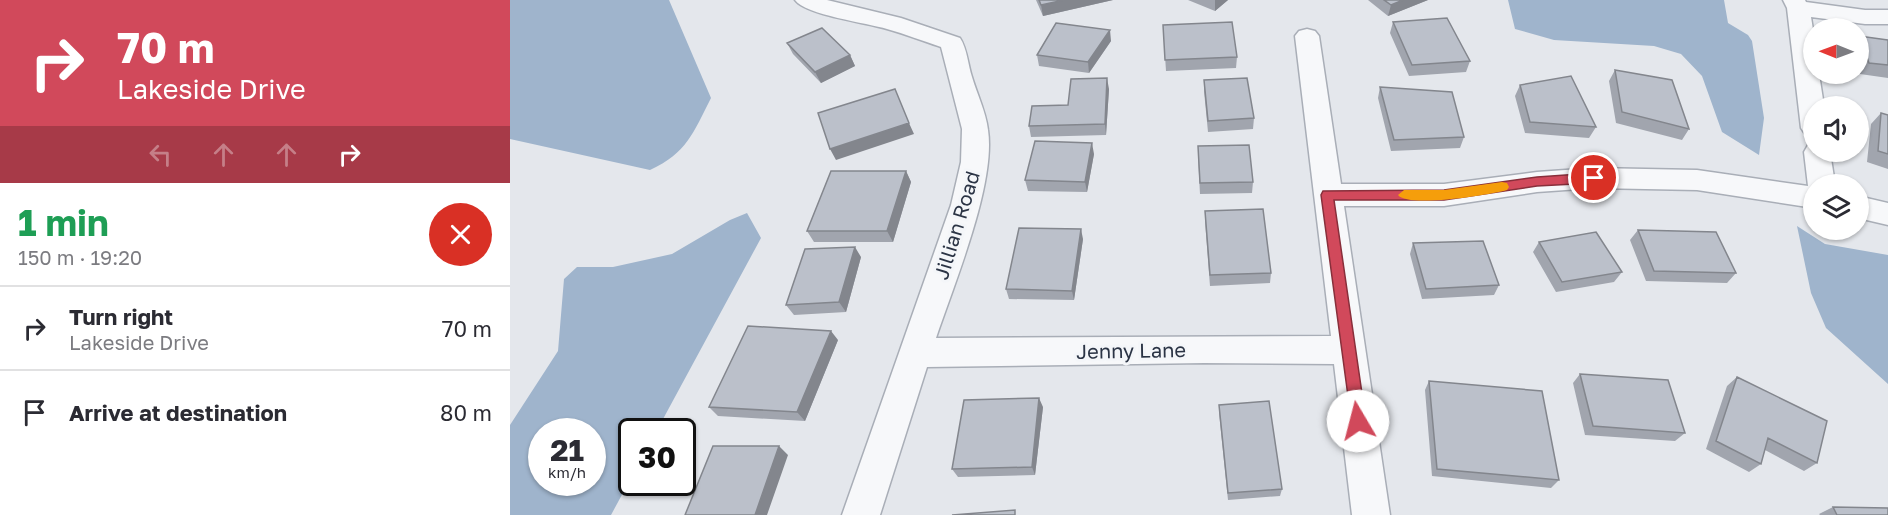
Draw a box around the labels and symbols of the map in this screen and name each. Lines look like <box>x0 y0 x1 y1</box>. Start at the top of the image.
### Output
north arrow <box>1803 18 1869 84</box>
pin <box>1568 152 1619 203</box>
street label: Jillian Road <box>928 168 984 282</box>
street label: Jenny Lane <box>1076 337 1186 363</box>
position arrow <box>1326 389 1390 453</box>
speed limit sign: 30 <box>618 418 696 496</box>

